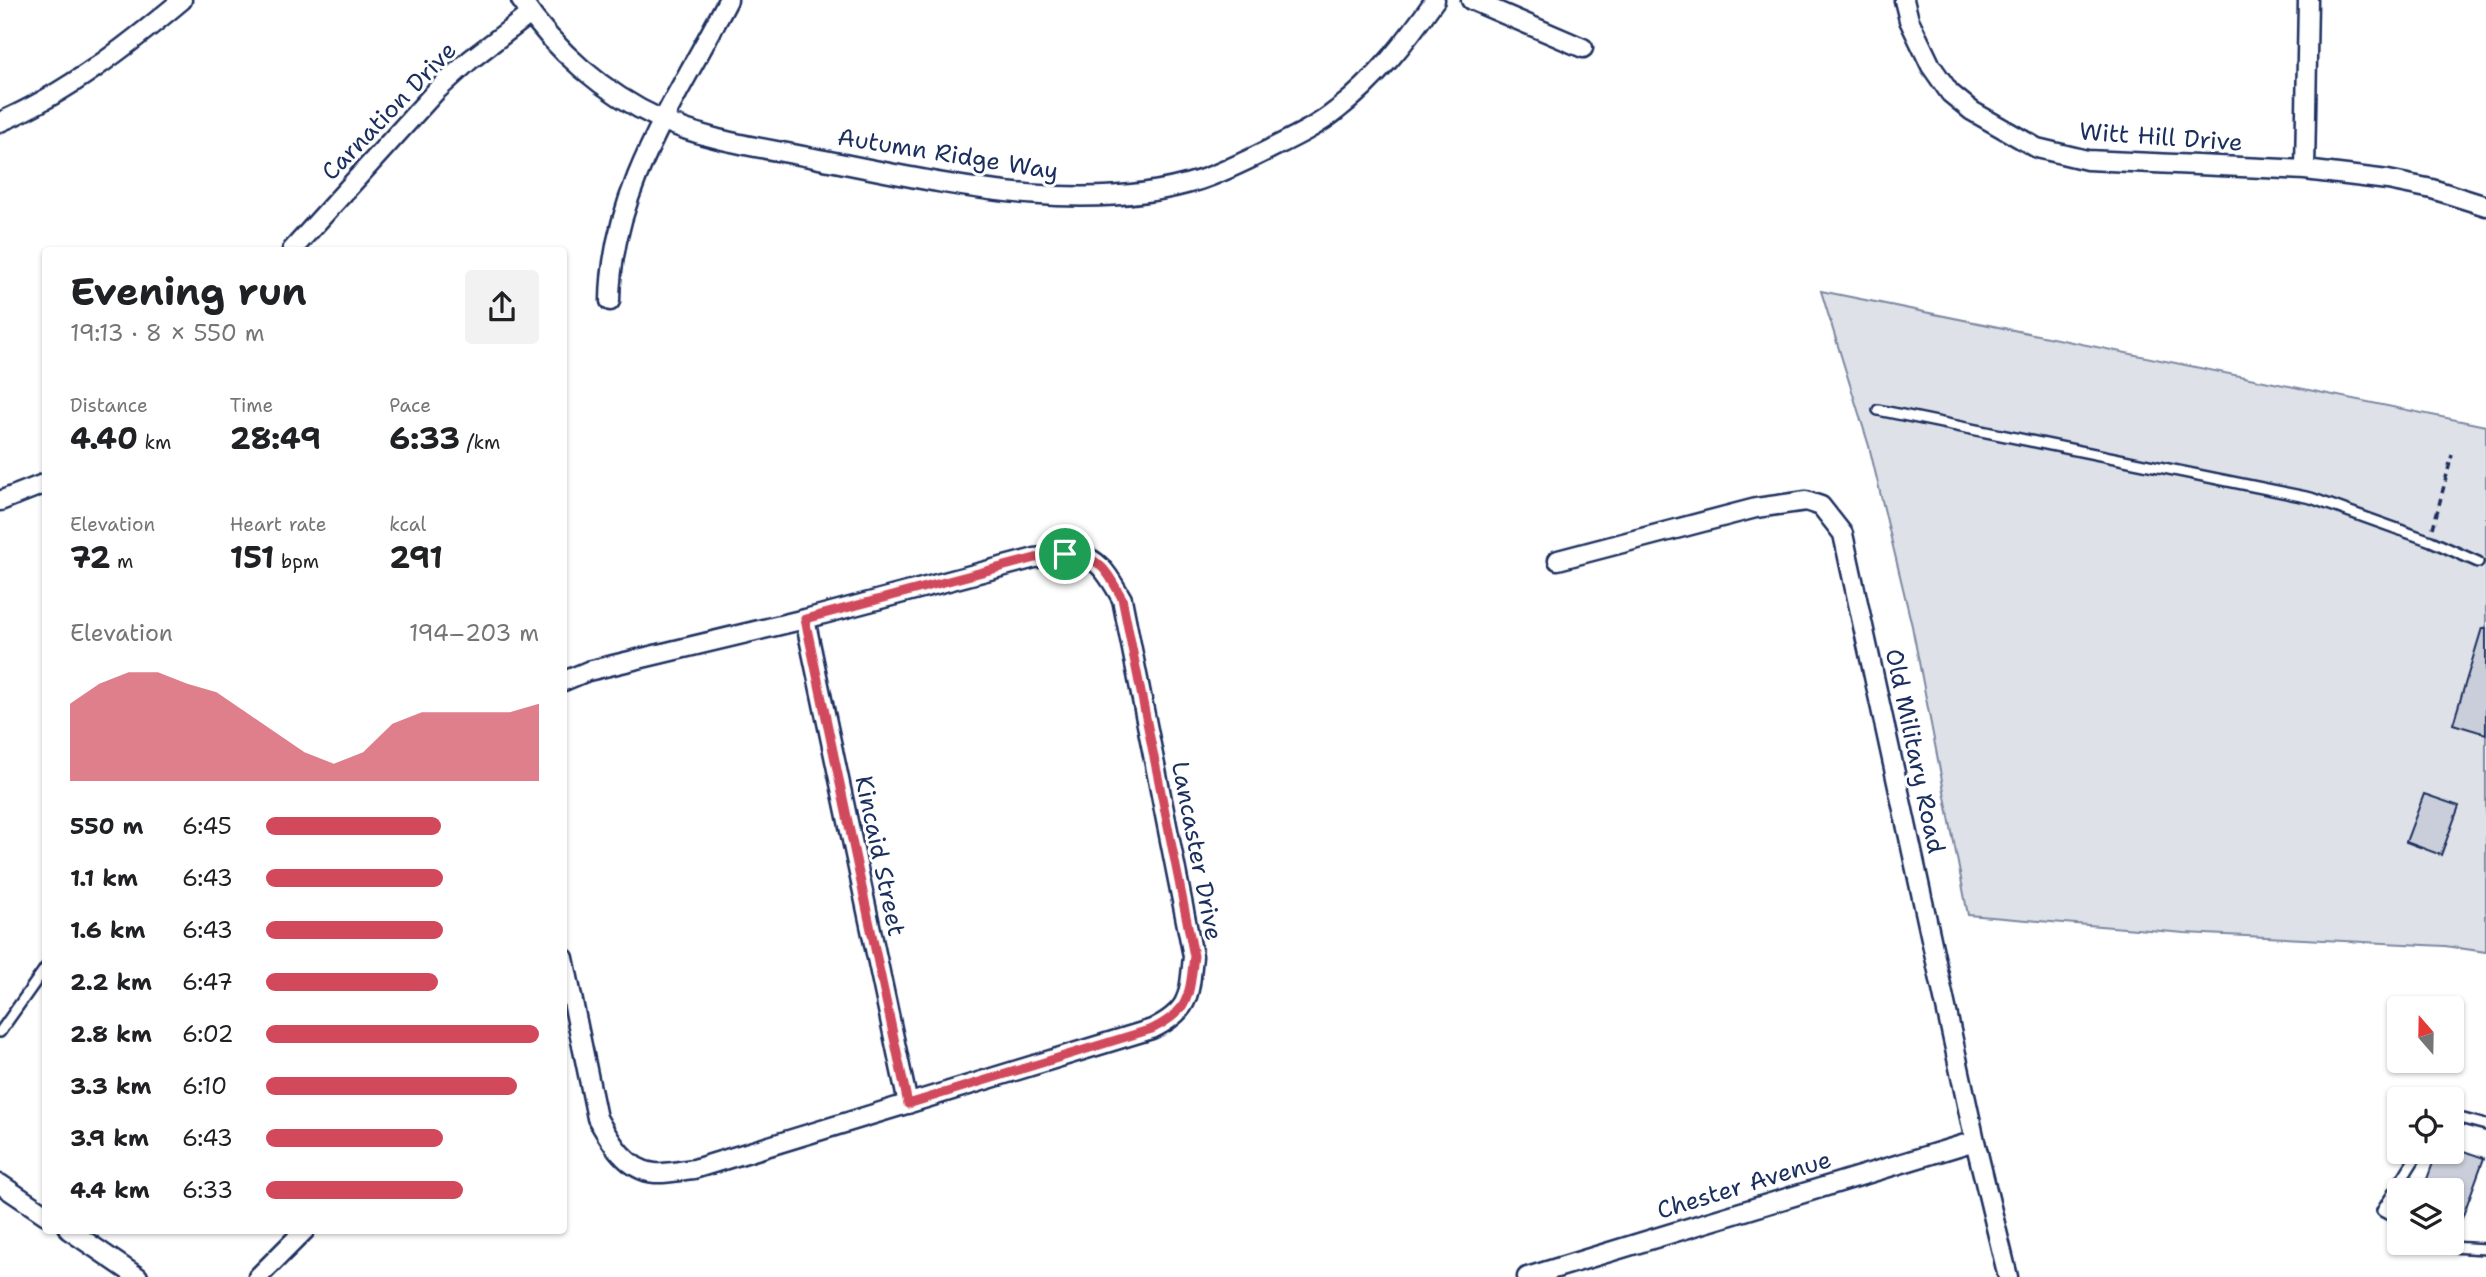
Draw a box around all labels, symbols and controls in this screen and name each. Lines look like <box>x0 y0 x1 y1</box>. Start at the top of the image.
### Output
street label: Carnation Drive <box>314 35 464 187</box>
street label: Witt Hill Drive <box>2078 115 2244 159</box>
street label: Autumn Ridge Way <box>835 121 1061 187</box>
text: Evening run <box>70 266 307 317</box>
button: share <box>465 270 539 344</box>
text: 19:13 · 8 × 550 m <box>70 318 265 348</box>
text: Distance <box>70 393 148 418</box>
text: Time <box>230 393 273 418</box>
text: Pace <box>389 393 431 418</box>
text: 4.40 <box>70 418 138 459</box>
text: 28:49 <box>230 418 321 459</box>
text: 6:33 <box>389 418 460 459</box>
text: km <box>138 430 171 455</box>
text: /km <box>460 430 500 455</box>
text: Elevation <box>70 512 155 537</box>
text: Heart rate <box>230 512 326 537</box>
text: kcal <box>389 512 426 537</box>
pin <box>1035 524 1095 584</box>
icon: arrive <box>1046 535 1084 573</box>
text: 72 <box>70 537 110 578</box>
text: 151 <box>230 537 274 578</box>
text: 291 <box>389 537 443 578</box>
text: m <box>110 549 133 574</box>
text: bpm <box>274 549 319 574</box>
text: Elevation <box>70 618 173 648</box>
text: 194–203 m <box>409 618 539 648</box>
street label: Old Military Road <box>1878 646 1952 856</box>
street label: Lancaster Drive <box>1164 759 1230 943</box>
street label: Kincaid Street <box>847 773 913 939</box>
text: 550 m <box>70 811 143 841</box>
text: 6:45 <box>182 811 232 841</box>
text: 1.1 km <box>70 863 138 893</box>
text: 6:43 <box>182 863 233 893</box>
text: 1.6 km <box>70 915 145 945</box>
text: 6:43 <box>182 915 233 945</box>
text: 2.2 km <box>70 967 152 997</box>
text: 6:47 <box>182 967 233 997</box>
north arrow <box>2387 996 2464 1073</box>
map controls <box>2387 996 2464 1255</box>
text: 2.8 km <box>70 1019 152 1049</box>
text: 6:02 <box>182 1019 234 1049</box>
text: 3.3 km <box>70 1071 151 1101</box>
text: 6:10 <box>182 1071 227 1101</box>
button: locate <box>2387 1087 2464 1164</box>
text: 3.9 km <box>70 1123 149 1153</box>
text: 6:43 <box>182 1123 233 1153</box>
street label: Chester Avenue <box>1653 1143 1835 1227</box>
text: 4.4 km <box>70 1175 150 1205</box>
text: 6:33 <box>182 1175 233 1205</box>
button: layers <box>2387 1178 2464 1255</box>

